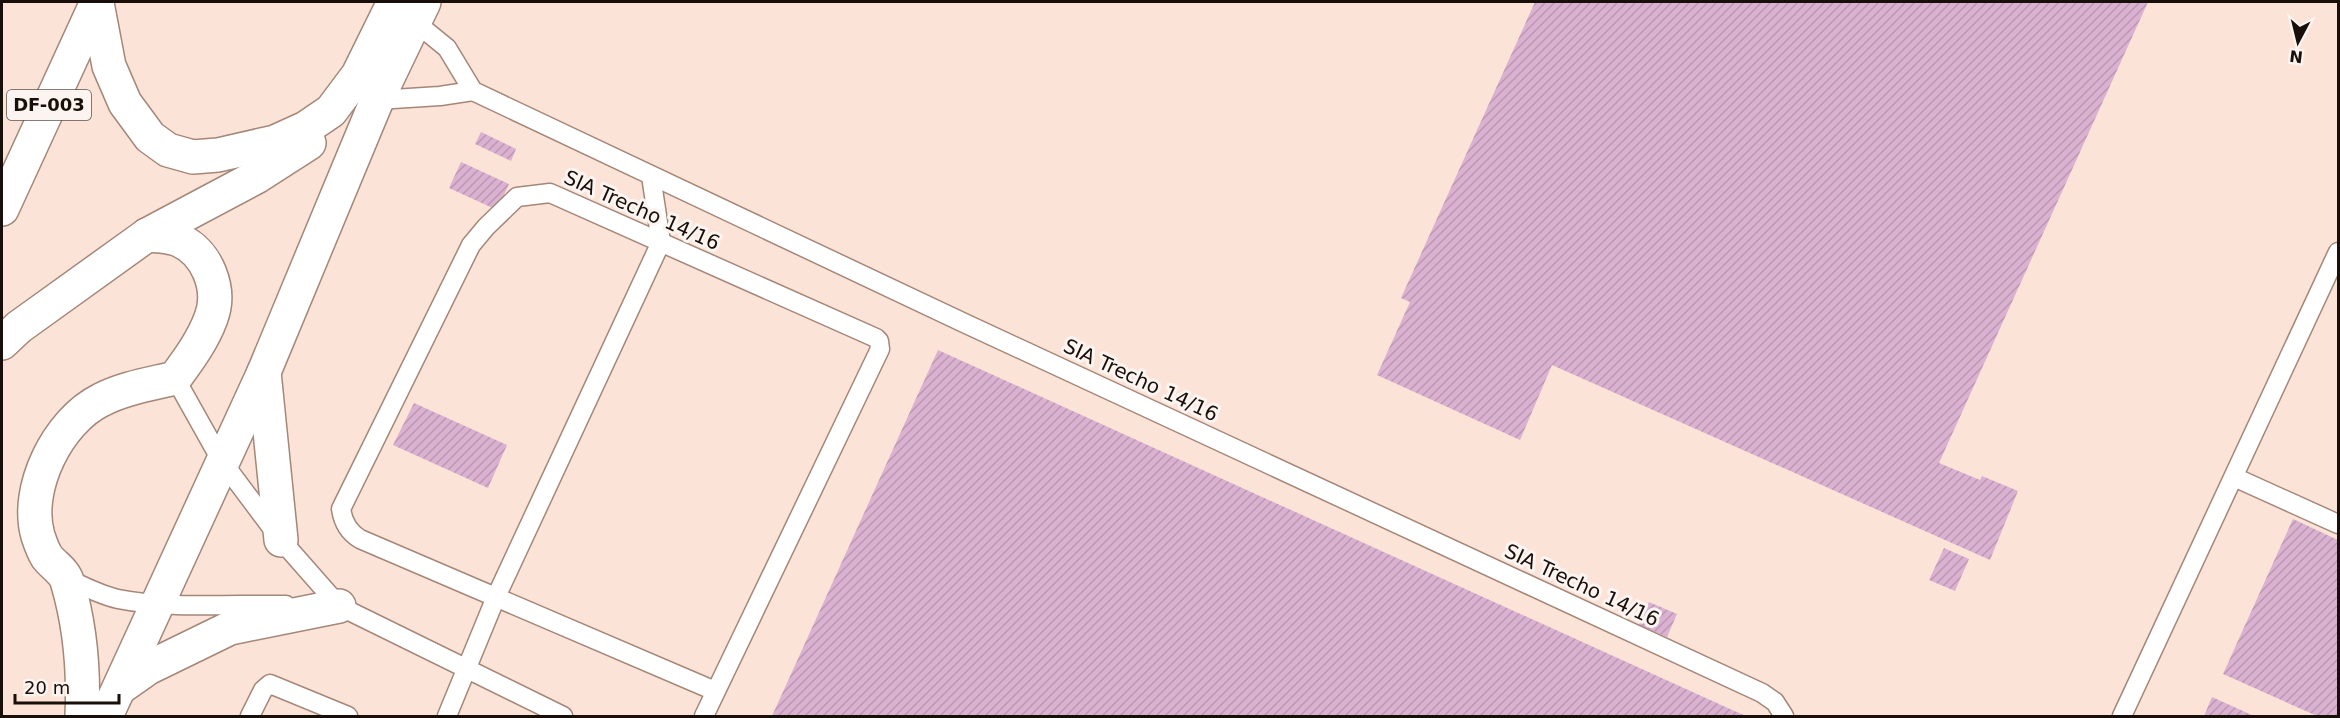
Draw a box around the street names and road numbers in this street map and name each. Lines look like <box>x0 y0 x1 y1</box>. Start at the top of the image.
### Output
road number: DF-003 <box>7 90 91 120</box>
street label: SIA Trecho 14/16 <box>560 165 724 255</box>
street label: SIA Trecho 14/16 <box>1060 334 1222 426</box>
street label: SIA Trecho 14/16 <box>1501 539 1663 631</box>

